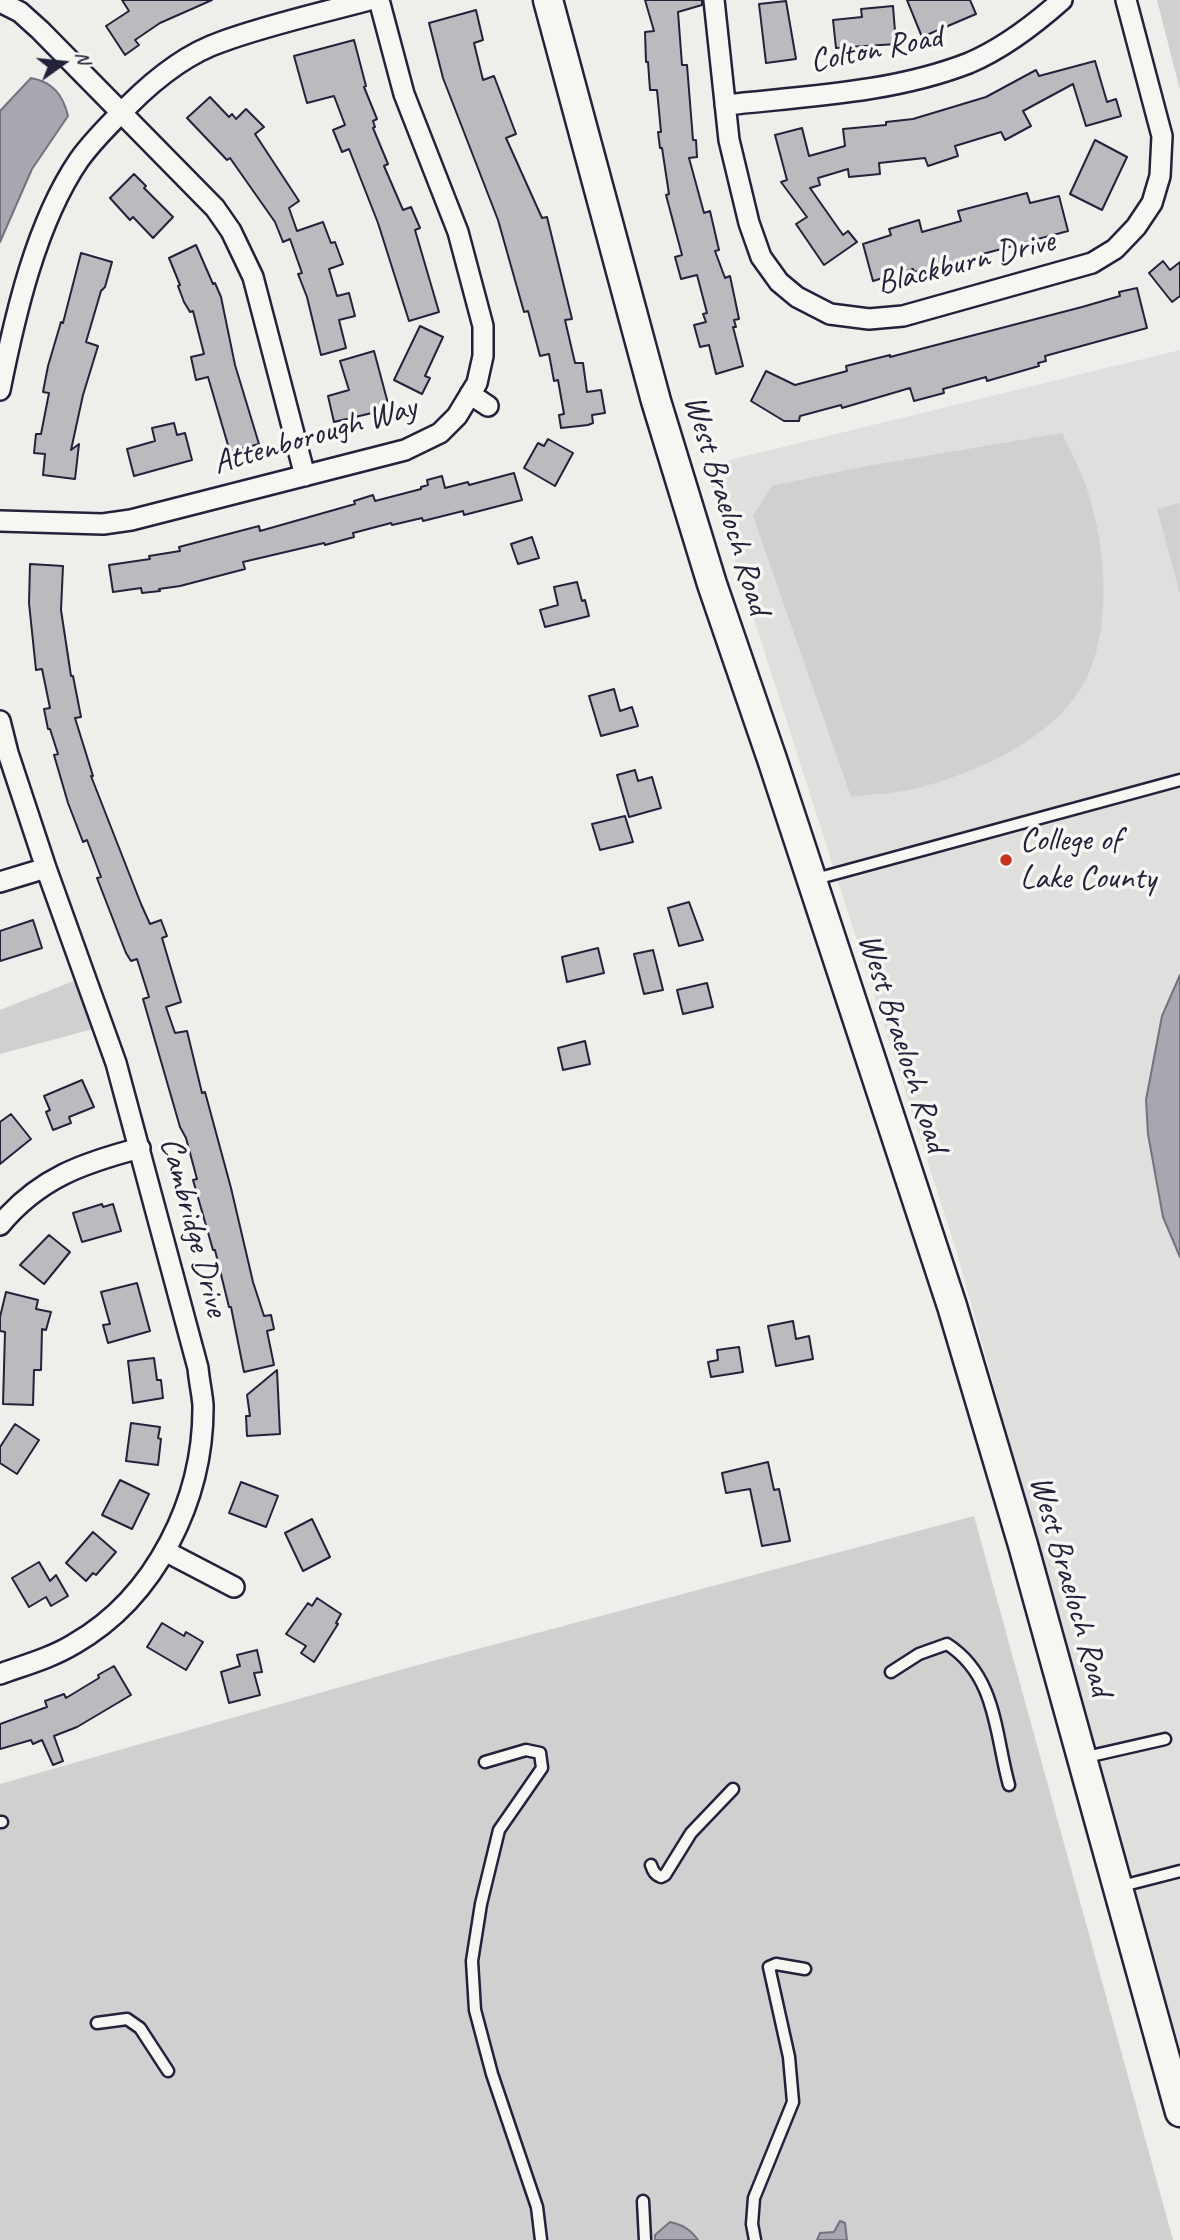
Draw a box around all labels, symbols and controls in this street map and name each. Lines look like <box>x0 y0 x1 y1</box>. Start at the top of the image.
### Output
street label: Colton Road <box>807 18 945 82</box>
north arrow <box>28 28 98 98</box>
text: N <box>70 49 96 66</box>
street label: Blackburn Drive <box>873 222 1059 304</box>
street label: Attenborough Way <box>209 388 421 484</box>
street label: West Braeloch Road <box>674 391 778 619</box>
place label: College of Lake County <box>1020 821 1156 899</box>
marker: College of Lake County <box>998 852 1014 868</box>
street label: West Braeloch Road <box>848 929 956 1157</box>
street label: Cambridge Drive <box>150 1133 236 1321</box>
street label: West Braeloch Road <box>1020 1471 1120 1701</box>

